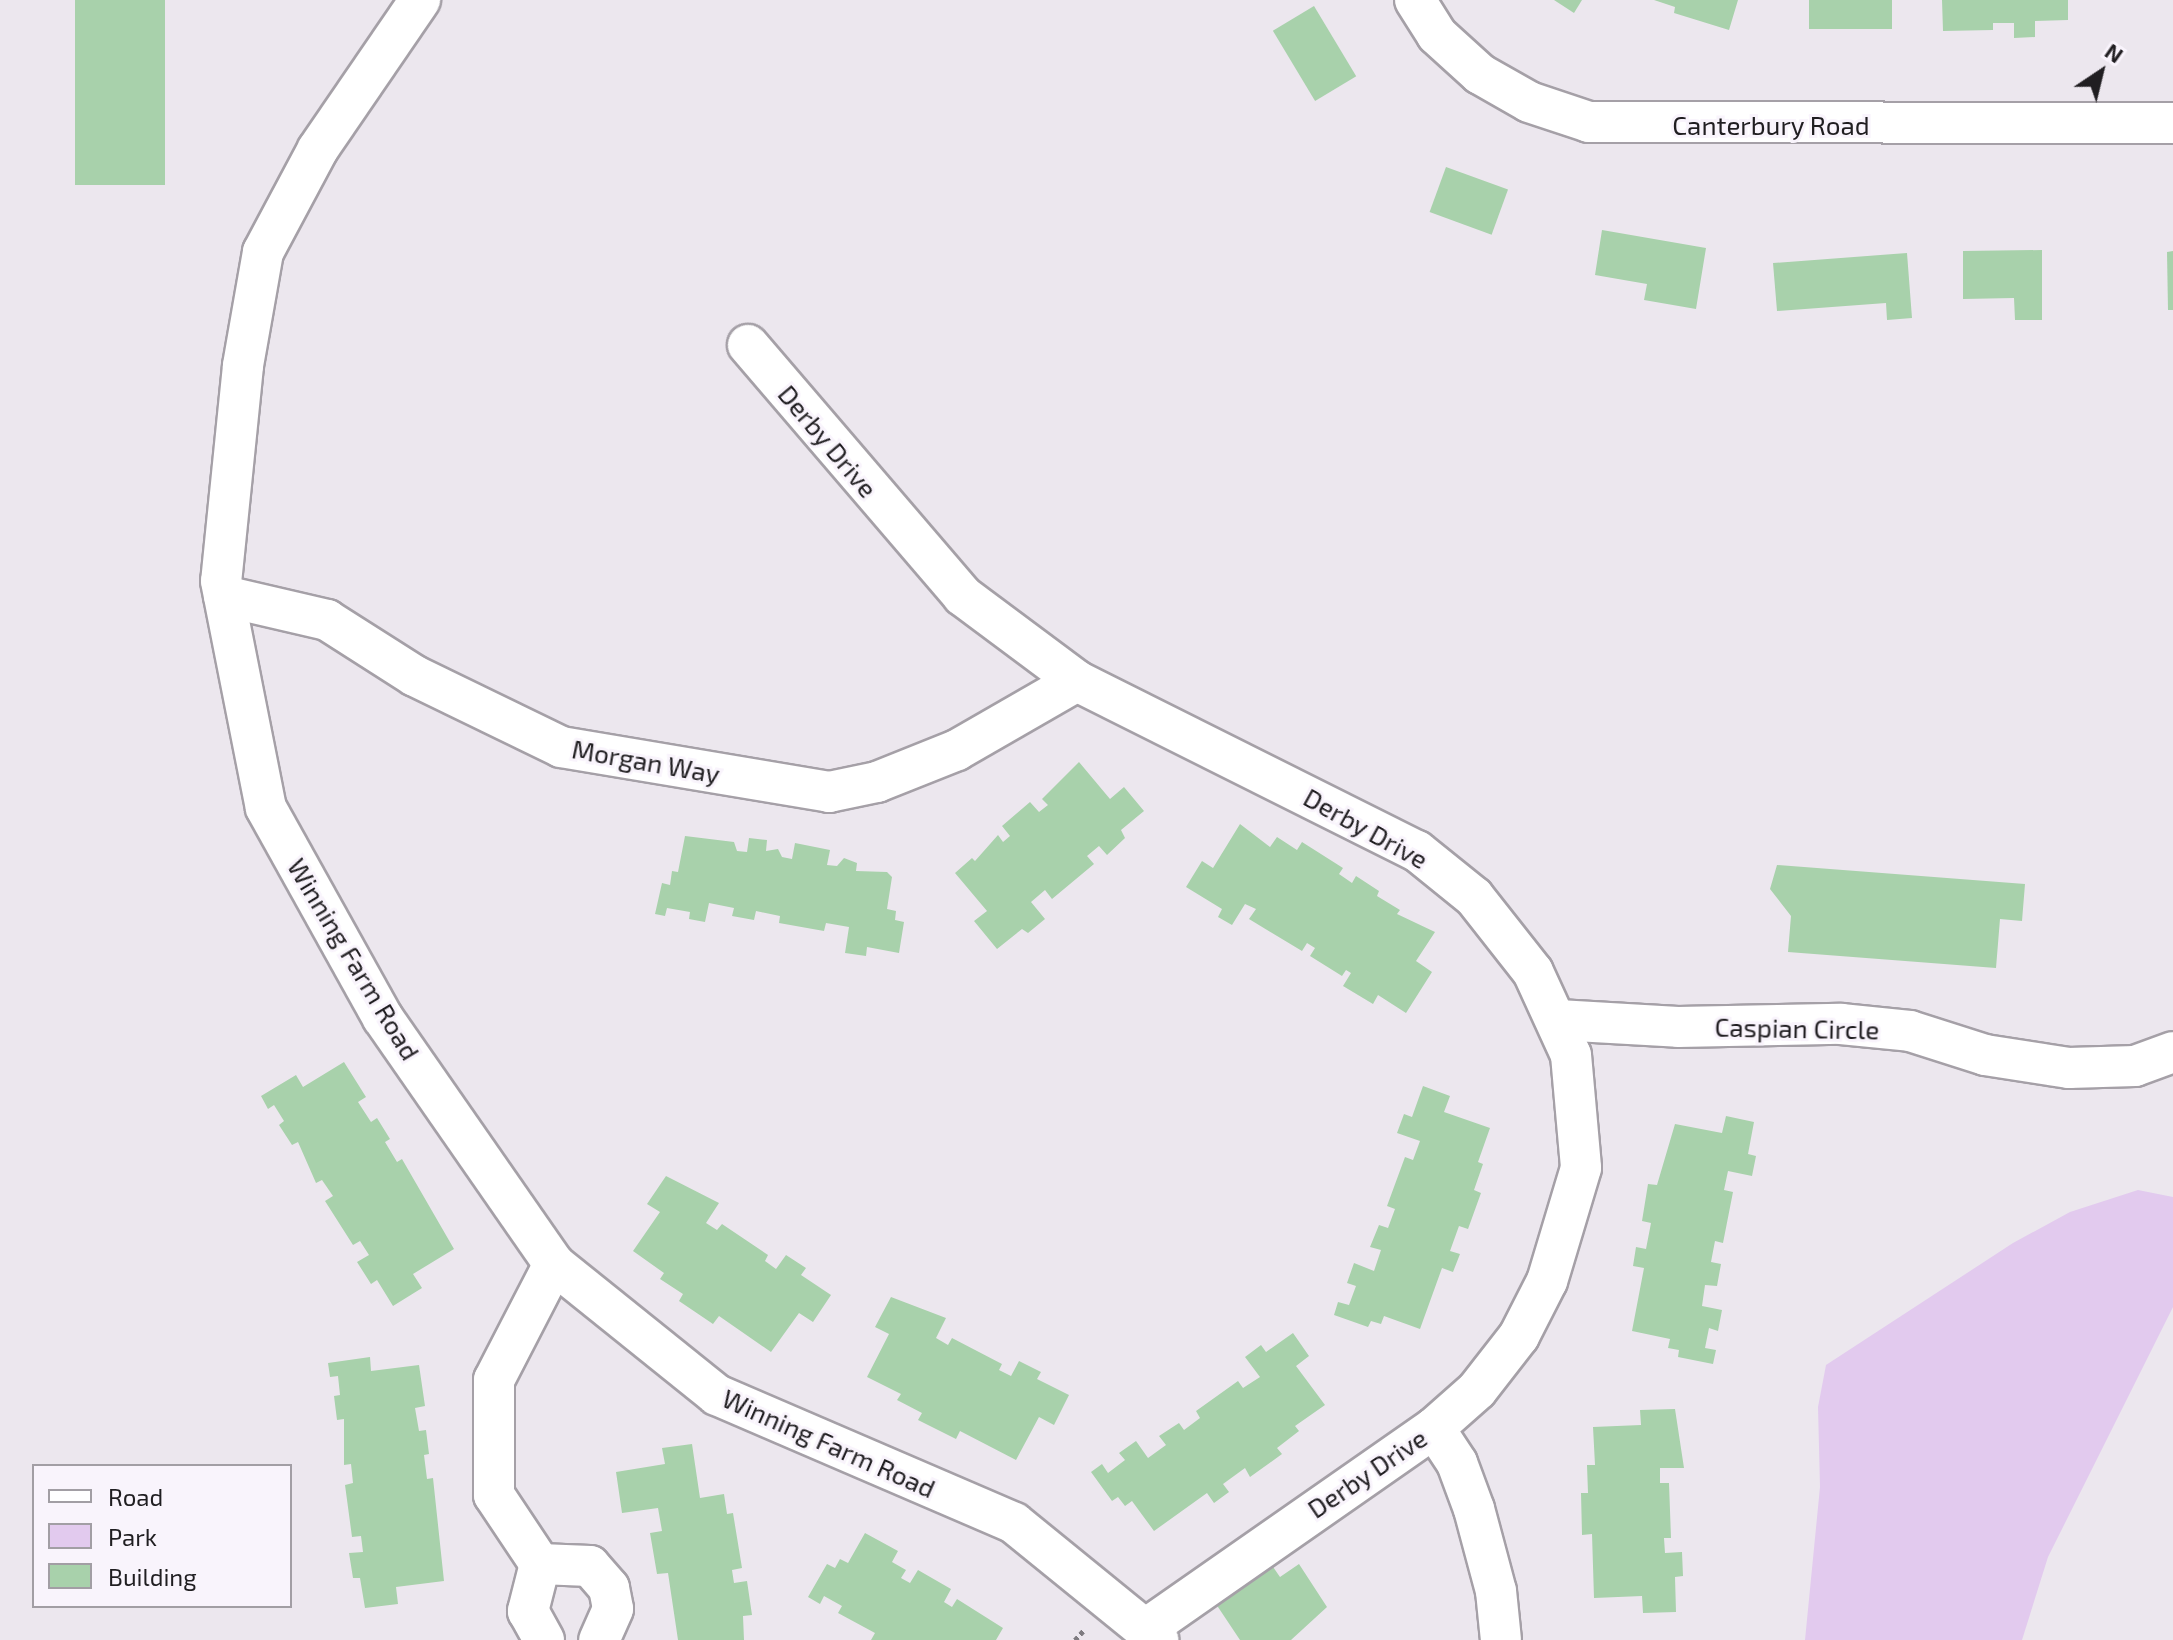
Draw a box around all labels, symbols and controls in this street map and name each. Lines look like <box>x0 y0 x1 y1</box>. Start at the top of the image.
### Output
north arrow <box>2061 32 2141 112</box>
text: N <box>2101 37 2129 68</box>
street label: Canterbury Road <box>1672 109 1870 141</box>
street label: Derby Drive <box>772 378 884 504</box>
street label: Morgan Way <box>570 733 722 789</box>
street label: Derby Drive <box>1298 781 1434 875</box>
street label: Winning Farm Road <box>281 853 427 1065</box>
street label: Caspian Circle <box>1714 1011 1880 1045</box>
street label: Winning Farm Road <box>718 1382 940 1504</box>
street label: Derby Drive <box>1301 1422 1433 1524</box>
legend <box>32 1464 292 1608</box>
text: Road <box>108 1482 163 1511</box>
text: Park <box>108 1522 157 1551</box>
text: Building <box>108 1562 197 1591</box>

